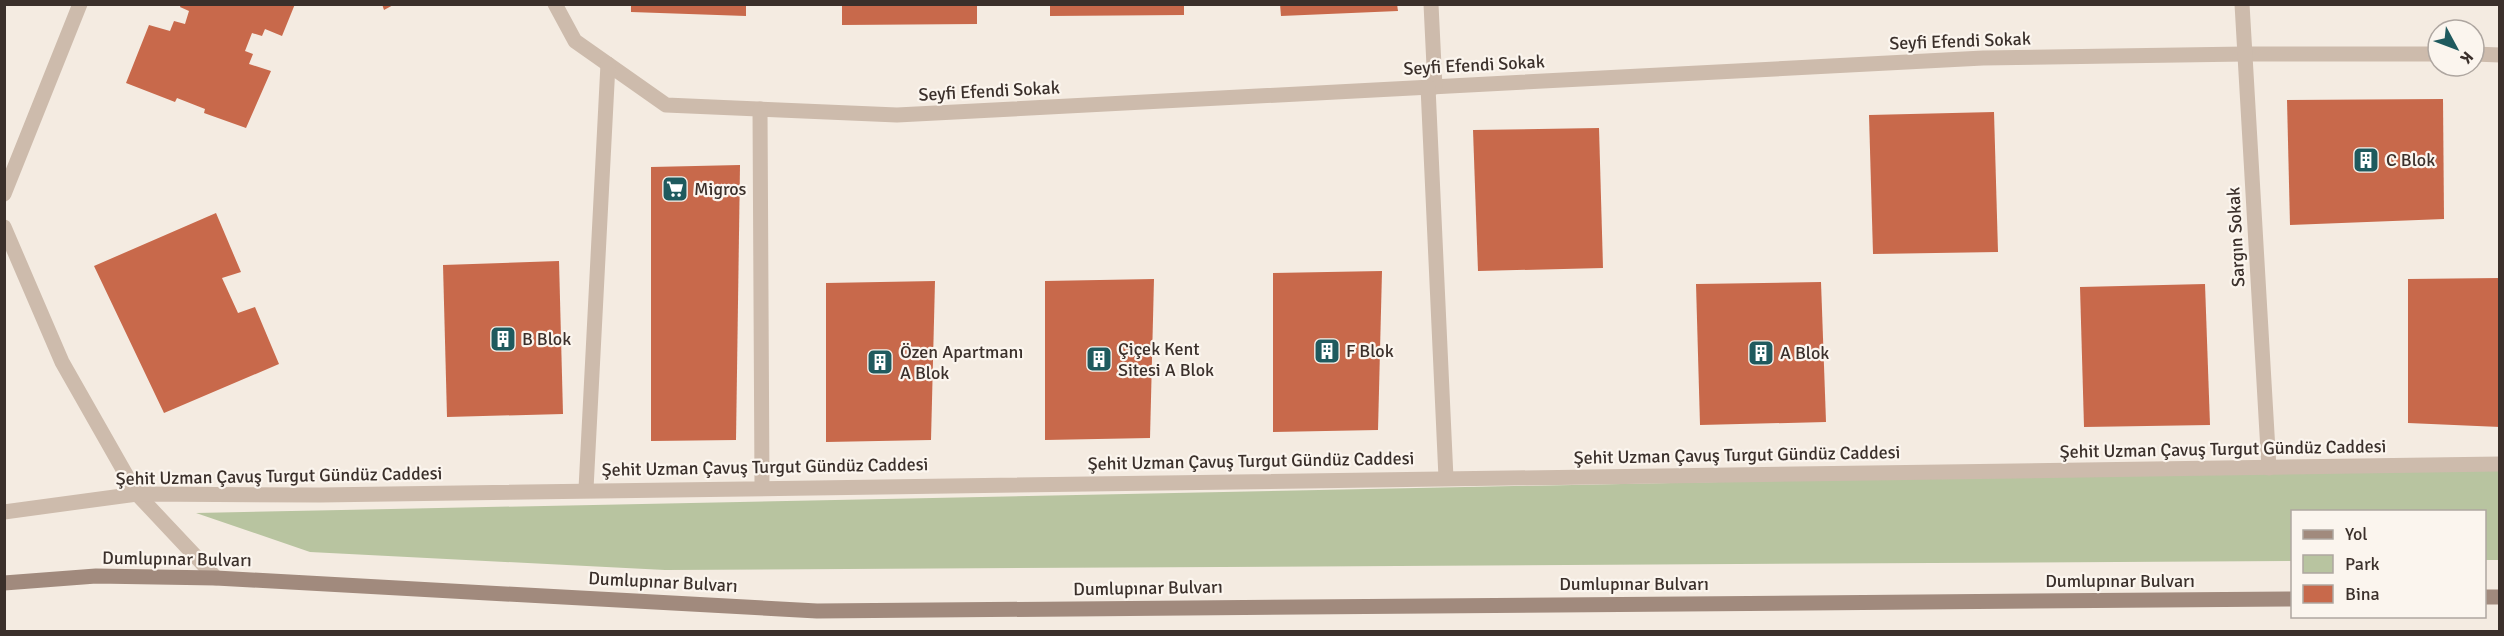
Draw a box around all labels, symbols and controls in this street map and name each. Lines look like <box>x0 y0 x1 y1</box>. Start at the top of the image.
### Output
north arrow <box>2426 18 2486 78</box>
street label: Seyfi Efendi Sokak <box>1889 28 2031 54</box>
text: K <box>2456 47 2477 68</box>
street label: Seyfi Efendi Sokak <box>1403 50 1545 80</box>
street label: Seyfi Efendi Sokak <box>918 76 1060 106</box>
building icon: C Blok <box>2351 145 2381 175</box>
place label: C Blok <box>2386 149 2435 171</box>
supermarket icon: Migros <box>660 174 690 204</box>
place label: Migros <box>694 178 747 200</box>
street label: Sargın Sokak <box>2222 186 2250 288</box>
building icon: B Blok <box>488 324 518 354</box>
place label: B Blok <box>522 328 571 350</box>
building icon: F Blok <box>1312 336 1342 366</box>
place label: Çiçek Kent Sitesi A Blok <box>1118 338 1214 381</box>
building icon: A Blok <box>1746 338 1776 368</box>
place label: F Blok <box>1346 340 1394 362</box>
place label: Özen Apartmanı A Blok <box>900 341 1023 384</box>
place label: A Blok <box>1780 342 1829 364</box>
building icon: Çiçek Kent Sitesi A Blok <box>1084 344 1114 374</box>
building icon: Özen Apartmanı A Blok <box>865 347 895 377</box>
street label: Şehit Uzman Çavuş Turgut Gündüz Caddesi <box>2059 435 2387 463</box>
street label: Şehit Uzman Çavuş Turgut Gündüz Caddesi <box>1573 441 1901 469</box>
street label: Şehit Uzman Çavuş Turgut Gündüz Caddesi <box>1087 447 1415 475</box>
street label: Şehit Uzman Çavuş Turgut Gündüz Caddesi <box>601 453 929 481</box>
street label: Şehit Uzman Çavuş Turgut Gündüz Caddesi <box>115 462 443 490</box>
legend <box>2291 510 2486 618</box>
text: Yol <box>2345 523 2368 545</box>
street label: Dumlupınar Bulvarı <box>102 547 252 571</box>
text: Park <box>2345 553 2380 575</box>
street label: Dumlupınar Bulvarı <box>588 567 738 597</box>
street label: Dumlupınar Bulvarı <box>2045 570 2195 592</box>
street label: Dumlupınar Bulvarı <box>1559 573 1709 595</box>
street label: Dumlupınar Bulvarı <box>1073 576 1223 600</box>
text: Bina <box>2345 583 2380 605</box>

